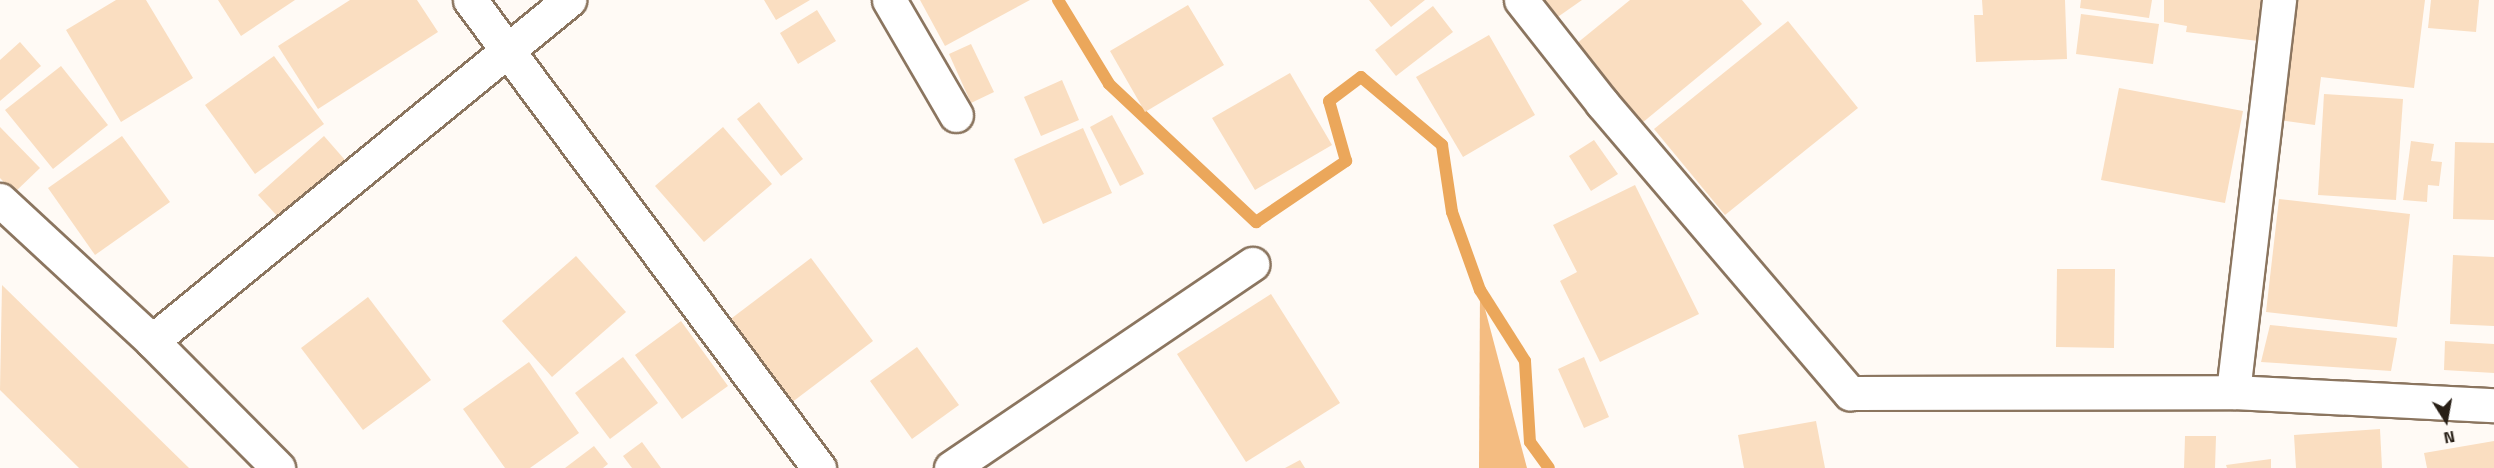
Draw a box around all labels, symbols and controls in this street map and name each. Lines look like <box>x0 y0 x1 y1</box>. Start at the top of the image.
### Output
north arrow <box>2416 390 2476 450</box>
text: N <box>2442 425 2457 451</box>

